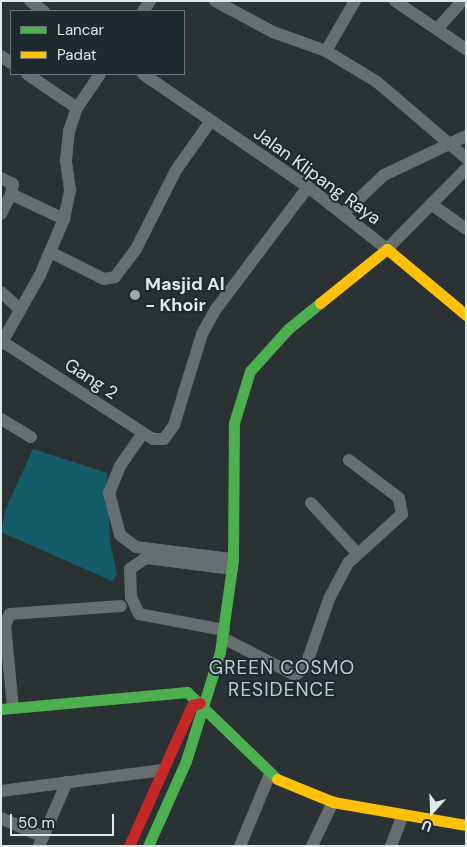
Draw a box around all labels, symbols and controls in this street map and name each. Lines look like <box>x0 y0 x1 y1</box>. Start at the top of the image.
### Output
legend <box>10 10 185 75</box>
text: Lancar <box>57 20 104 40</box>
text: Padat <box>57 45 97 65</box>
street label: Jalan Klipang Raya <box>249 123 385 229</box>
place label: Masjid Al - Khoir <box>145 274 225 316</box>
marker: Masjid Al - Khoir <box>129 289 141 301</box>
street label: Gang 2 <box>60 354 122 404</box>
district label: GREEN COSMO RESIDENCE <box>207 657 357 701</box>
north arrow <box>407 787 457 837</box>
scale bar <box>12 804 116 836</box>
text: 50 m <box>18 813 55 833</box>
text: U <box>419 816 434 836</box>

